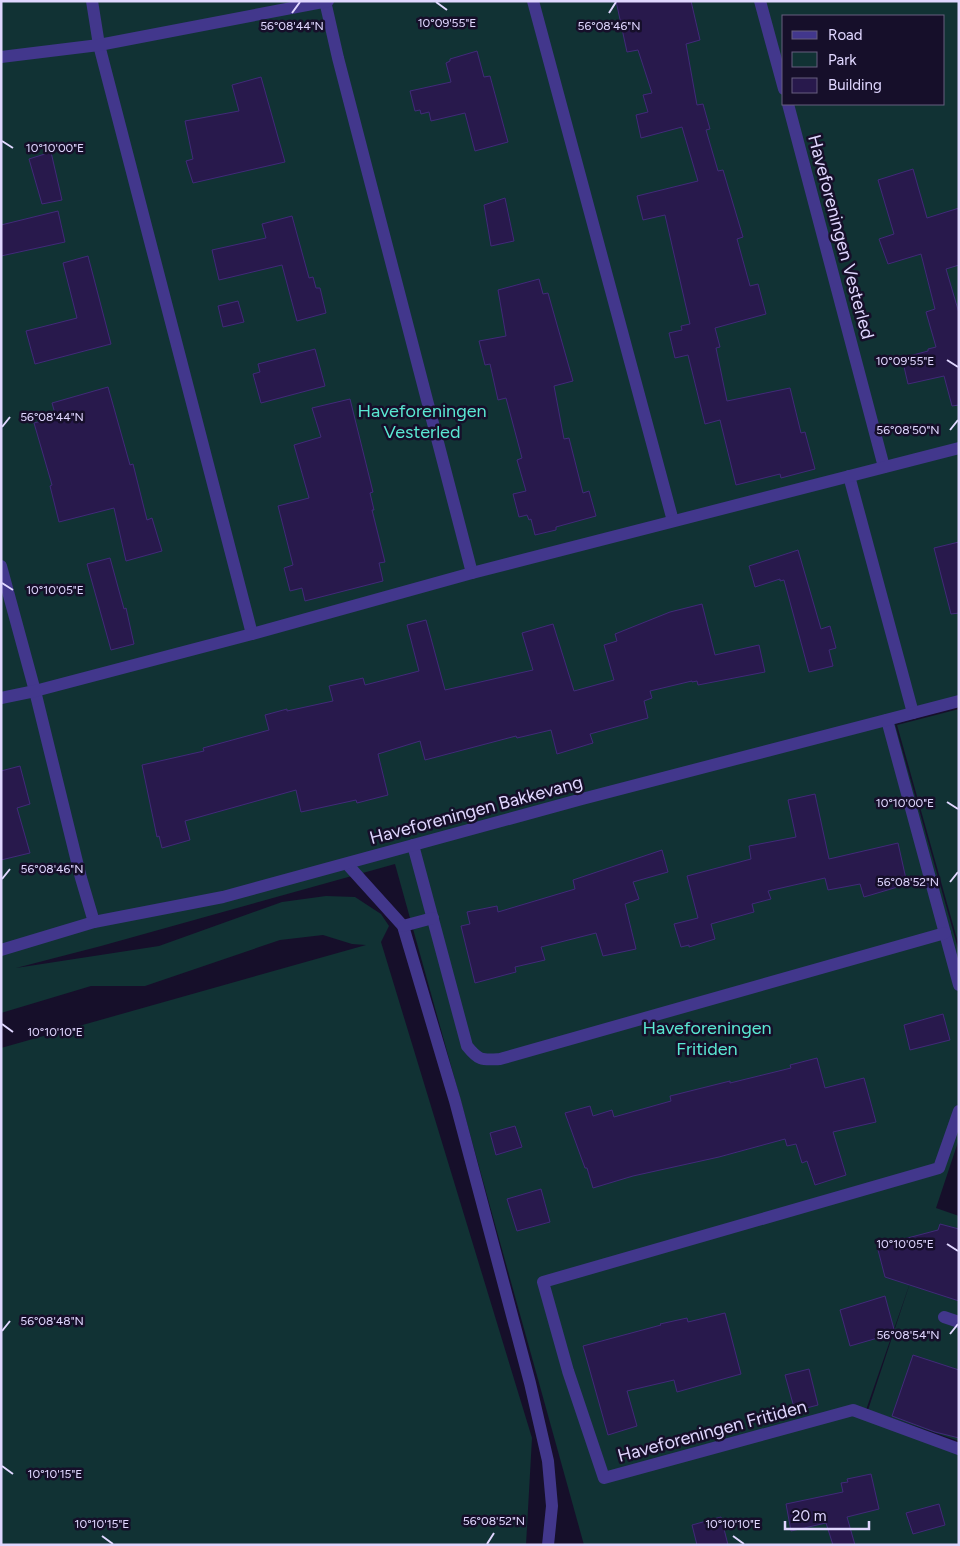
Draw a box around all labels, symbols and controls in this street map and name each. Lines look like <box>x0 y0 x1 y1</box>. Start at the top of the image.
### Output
legend <box>782 15 945 105</box>
text: 10°09'55"E <box>418 16 476 30</box>
text: 56°08'44"N <box>260 19 324 33</box>
text: 56°08'46"N <box>578 19 640 33</box>
text: Road <box>828 26 863 44</box>
text: Park <box>828 51 857 69</box>
text: Building <box>828 76 882 94</box>
street label: Haveforeningen Vesterled <box>803 132 879 342</box>
text: 10°10'00"E <box>26 141 84 155</box>
text: 10°09'55"E <box>876 354 934 368</box>
park label: Haveforeningen Vesterled <box>357 400 487 443</box>
text: 56°08'44"N <box>20 410 84 424</box>
text: 56°08'50"N <box>876 423 940 437</box>
text: 10°10'05"E <box>26 583 84 597</box>
street label: Haveforeningen Bakkevang <box>367 771 585 849</box>
text: 10°10'00"E <box>876 796 934 810</box>
text: 56°08'46"N <box>21 862 83 876</box>
text: 56°08'52"N <box>877 875 939 889</box>
park label: Haveforeningen Fritiden <box>642 1017 772 1060</box>
text: 10°10'10"E <box>27 1025 83 1039</box>
text: 10°10'05"E <box>876 1237 934 1251</box>
text: 56°08'48"N <box>20 1314 84 1328</box>
text: 56°08'54"N <box>876 1328 940 1342</box>
street label: Haveforeningen Fritiden <box>615 1395 809 1467</box>
text: 10°10'15"E <box>28 1467 82 1481</box>
scale bar <box>785 1498 869 1530</box>
text: 20 m <box>792 1507 826 1525</box>
text: 56°08'52"N <box>463 1514 525 1528</box>
text: 10°10'15"E <box>75 1517 129 1531</box>
text: 10°10'10"E <box>705 1517 761 1531</box>

